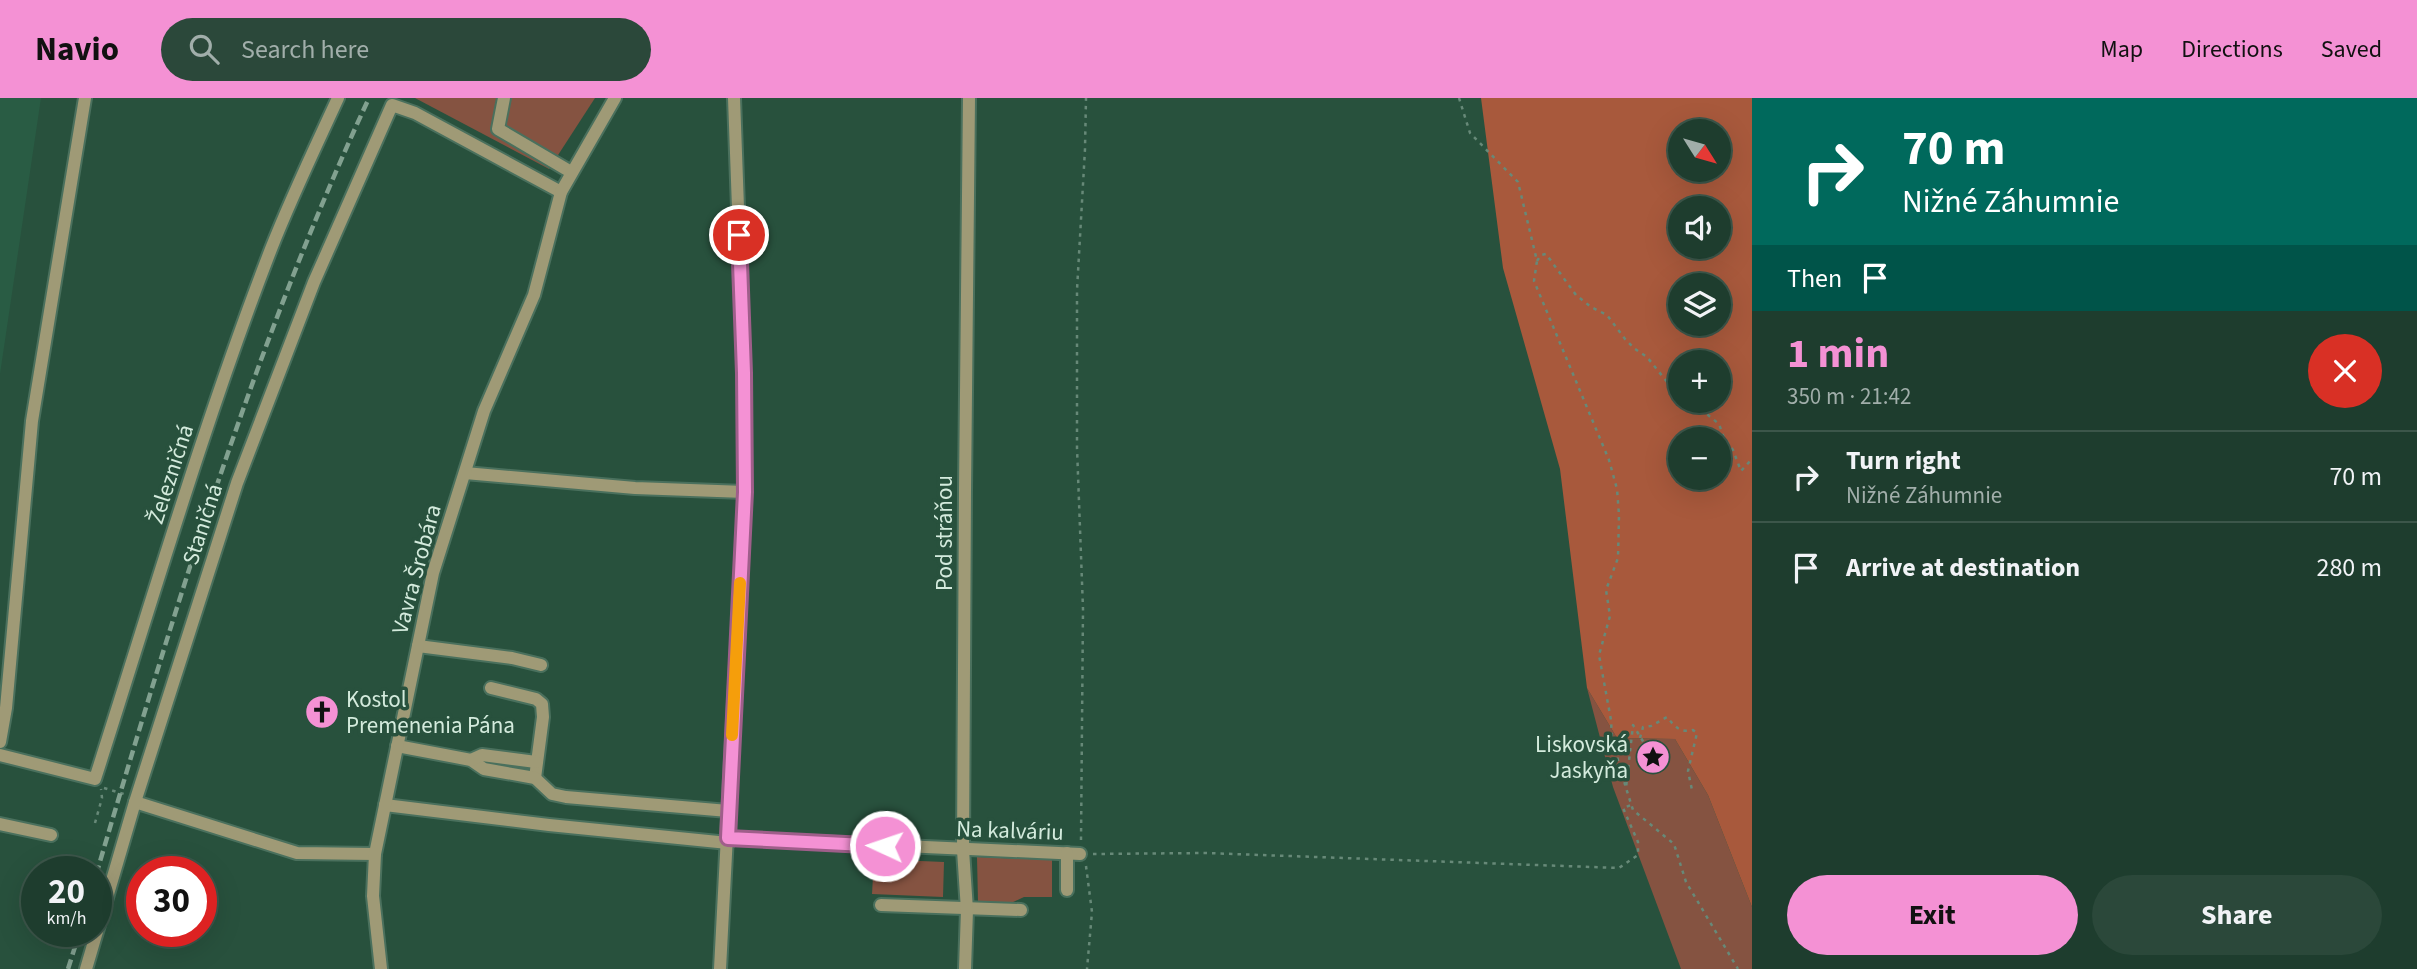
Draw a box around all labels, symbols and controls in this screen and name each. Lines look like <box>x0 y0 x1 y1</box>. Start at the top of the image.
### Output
search box <box>161 18 651 81</box>
text: Navio <box>35 26 119 73</box>
icon: search <box>185 30 223 68</box>
text: Search here <box>241 31 369 68</box>
text: Map <box>2100 32 2143 67</box>
text: Directions <box>2181 32 2283 67</box>
text: Saved <box>2321 32 2382 67</box>
text: 70 m <box>1902 114 2006 184</box>
north arrow <box>1668 119 1731 182</box>
map controls <box>1668 119 1731 490</box>
icon: right <box>1787 126 1878 217</box>
text: Nižné Záhumnie <box>1902 179 2119 225</box>
button: sound <box>1668 196 1731 259</box>
pin <box>709 205 769 265</box>
icon: arrive <box>720 216 758 254</box>
icon: arrive <box>1856 259 1894 297</box>
text: Then <box>1787 260 1842 297</box>
button: layers <box>1668 273 1731 336</box>
text: 1 min <box>1787 324 1889 384</box>
button: close <box>2308 334 2382 408</box>
button: + <box>1668 350 1731 413</box>
text: 350 m · 21:42 <box>1787 380 1911 413</box>
street label: Železničná <box>139 420 202 528</box>
button: − <box>1668 427 1731 490</box>
text: Turn right <box>1846 442 1961 479</box>
icon: right <box>1787 458 1825 496</box>
text: 70 m <box>2329 458 2382 495</box>
street label: Pod stráňou <box>928 475 961 591</box>
street label: Staničná <box>174 479 231 569</box>
text: Nižné Záhumnie <box>1846 479 2002 512</box>
street label: Vavra Šrobára <box>383 501 450 638</box>
icon: arrive <box>1787 549 1825 587</box>
text: Arrive at destination <box>1846 549 2080 586</box>
text: 280 m <box>2316 549 2382 586</box>
place label: Kostol Premenenia Pána <box>346 683 515 742</box>
church icon: Kostol Premenenia Pána <box>303 693 341 731</box>
place label: Liskovská Jaskyňa <box>1535 728 1628 787</box>
place icon: Liskovská Jaskyňa <box>1634 738 1672 776</box>
position arrow <box>848 809 922 883</box>
street label: Na kalváriu <box>956 812 1064 849</box>
speed limit sign: 30 <box>126 856 217 947</box>
text: 20 <box>48 867 85 917</box>
button: Exit <box>1787 875 2078 955</box>
button: Share <box>2092 875 2382 955</box>
text: km/h <box>47 906 86 931</box>

